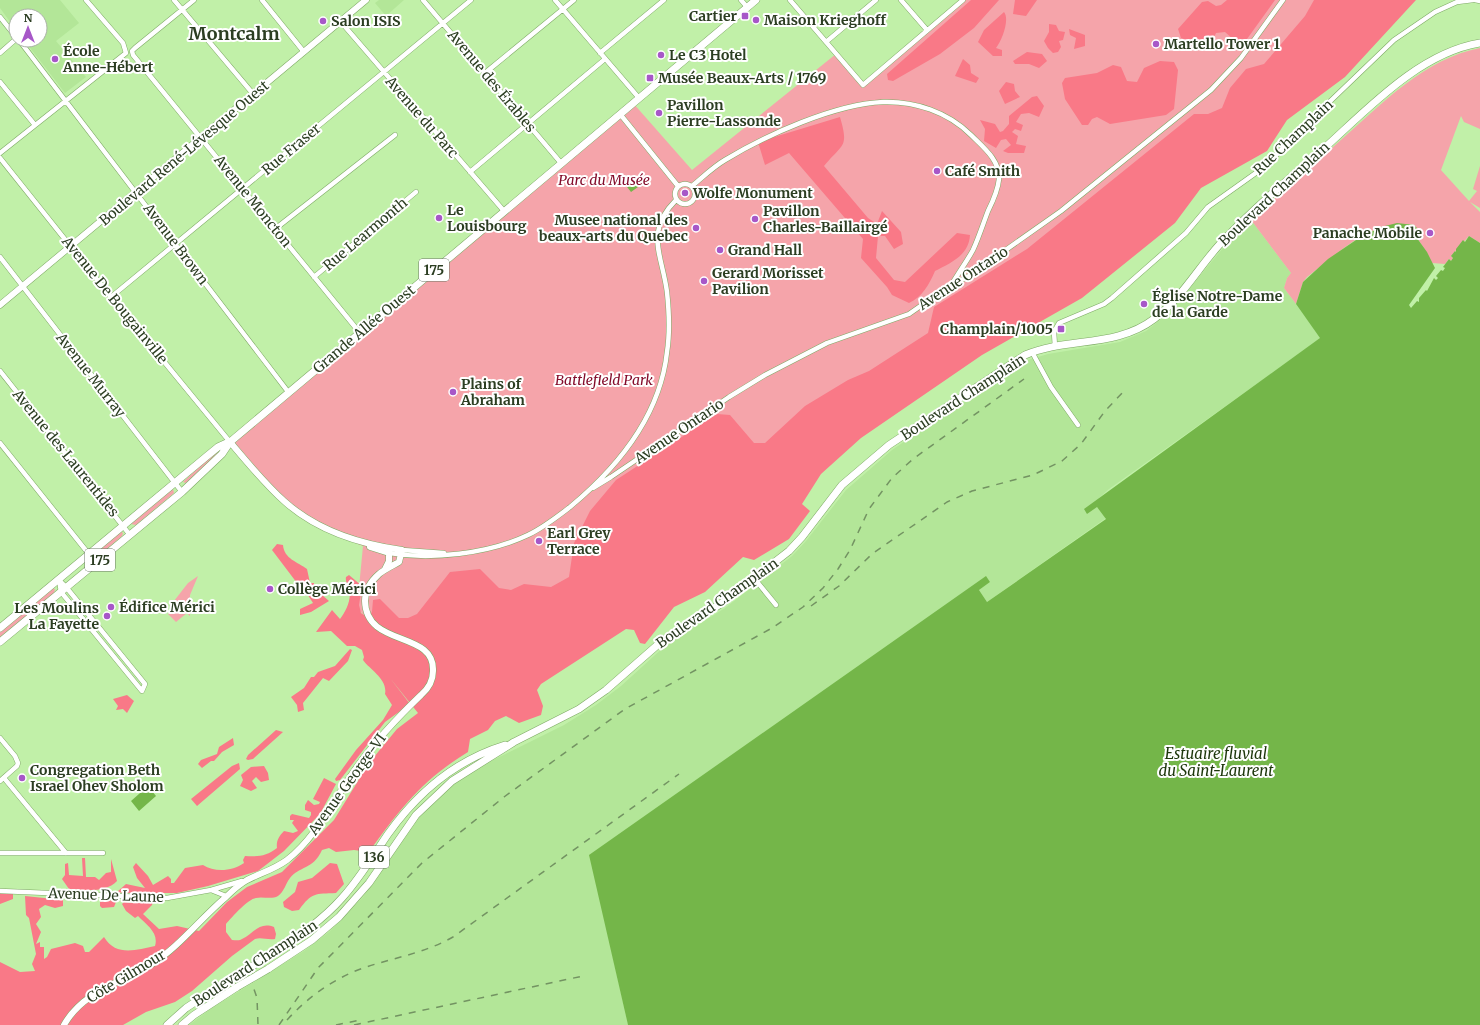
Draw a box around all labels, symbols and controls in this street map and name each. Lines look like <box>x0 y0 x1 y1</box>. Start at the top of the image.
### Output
place label: Cartier <box>689 7 737 25</box>
north arrow <box>8 8 48 48</box>
text: N <box>24 11 33 25</box>
marker: Cartier <box>740 11 750 21</box>
place label: Maison Krieghoff <box>764 11 886 29</box>
place label: Salon ISIS <box>331 12 401 30</box>
marker: Maison Krieghoff <box>751 15 761 25</box>
marker: Salon ISIS <box>318 16 328 26</box>
district label: Montcalm <box>188 22 280 45</box>
street label: Avenue des Érables <box>443 25 540 136</box>
place label: Martello Tower 1 <box>1164 35 1280 53</box>
marker: Martello Tower 1 <box>1151 39 1161 49</box>
place label: École Anne-Hébert <box>62 42 154 76</box>
place label: Le C3 Hotel <box>669 46 747 64</box>
marker: Le C3 Hotel <box>656 50 666 60</box>
marker: École Anne-Hébert <box>50 54 60 64</box>
place label: Musée Beaux-Arts / 1769 <box>658 69 826 87</box>
street label: Avenue du Parc <box>381 72 462 161</box>
marker: Musée Beaux-Arts / 1769 <box>645 73 655 83</box>
street label: Boulevard René-Lévesque Ouest <box>95 76 273 229</box>
street label: Rue Champlain <box>1249 95 1337 179</box>
place label: Pavillon Pierre-Lassonde <box>667 96 781 130</box>
marker: Pavillon Pierre-Lassonde <box>654 108 664 118</box>
street label: Rue Fraser <box>258 119 324 179</box>
street label: Boulevard Champlain <box>1215 138 1333 250</box>
street label: Avenue Moncton <box>210 151 296 251</box>
place label: Café Smith <box>945 162 1021 180</box>
marker: Café Smith <box>932 166 942 176</box>
park label: Parc du Musée <box>558 171 650 189</box>
place label: Wolfe Monument <box>692 184 813 202</box>
marker: Wolfe Monument <box>680 188 690 198</box>
street label: Rue Learmonth <box>319 193 411 275</box>
street label: Avenue Brown <box>139 199 212 288</box>
place label: Le Louisbourg <box>447 201 527 235</box>
place label: Pavillon Charles-Baillairgé <box>763 202 888 236</box>
place label: Musee national des beaux-arts du Quebec <box>539 211 688 245</box>
marker: Le Louisbourg <box>434 213 444 223</box>
marker: Pavillon Charles-Baillairgé <box>750 214 760 224</box>
marker: Musee national des beaux-arts du Quebec <box>691 223 701 233</box>
place label: Panache Mobile <box>1313 224 1422 242</box>
marker: Panache Mobile <box>1425 228 1435 238</box>
street label: Avenue De Bougainville <box>58 232 172 367</box>
place label: Grand Hall <box>728 241 802 259</box>
street label: Avenue Ontario <box>914 242 1011 314</box>
marker: Grand Hall <box>715 245 725 255</box>
road number: 175 <box>419 259 449 281</box>
place label: Gerard Morisset Pavilion <box>712 264 824 298</box>
marker: Gerard Morisset Pavilion <box>699 276 709 286</box>
street label: Grande Allée Ouest <box>309 281 419 377</box>
place label: Église Notre-Dame de la Garde <box>1152 287 1283 321</box>
marker: Église Notre-Dame de la Garde <box>1139 299 1149 309</box>
place label: Champlain/1005 <box>940 320 1053 338</box>
marker: Champlain/1005 <box>1056 324 1066 334</box>
street label: Avenue Murray <box>52 328 130 422</box>
street label: Boulevard Champlain <box>897 350 1029 444</box>
park label: Battlefield Park <box>555 371 653 389</box>
place label: Plains of Abraham <box>460 375 525 409</box>
street label: Avenue des Laurentides <box>8 385 123 521</box>
marker: Plains of Abraham <box>448 387 458 397</box>
street label: Avenue Ontario <box>630 395 727 468</box>
place label: Earl Grey Terrace <box>547 524 611 558</box>
marker: Earl Grey Terrace <box>534 536 544 546</box>
road number: 175 <box>85 549 115 571</box>
street label: Boulevard Champlain <box>652 554 782 652</box>
place label: Collège Mérici <box>278 580 377 598</box>
marker: Collège Mérici <box>265 584 275 594</box>
place label: Édifice Mérici <box>119 598 215 616</box>
place label: Les Moulins La Fayette <box>14 599 99 633</box>
marker: Édifice Mérici <box>106 602 116 612</box>
marker: Les Moulins La Fayette <box>102 611 112 621</box>
street label: Avenue George-VI <box>304 730 390 839</box>
water label: Estuaire fluvial du Saint-Laurent <box>1158 744 1274 780</box>
place label: Congregation Beth Israel Ohev Sholom <box>30 761 164 795</box>
marker: Congregation Beth Israel Ohev Sholom <box>17 773 27 783</box>
road number: 136 <box>359 846 389 868</box>
street label: Avenue De Laune <box>47 884 164 906</box>
street label: Boulevard Champlain <box>189 916 321 1010</box>
street label: Côte Gilmour <box>83 945 169 1007</box>

